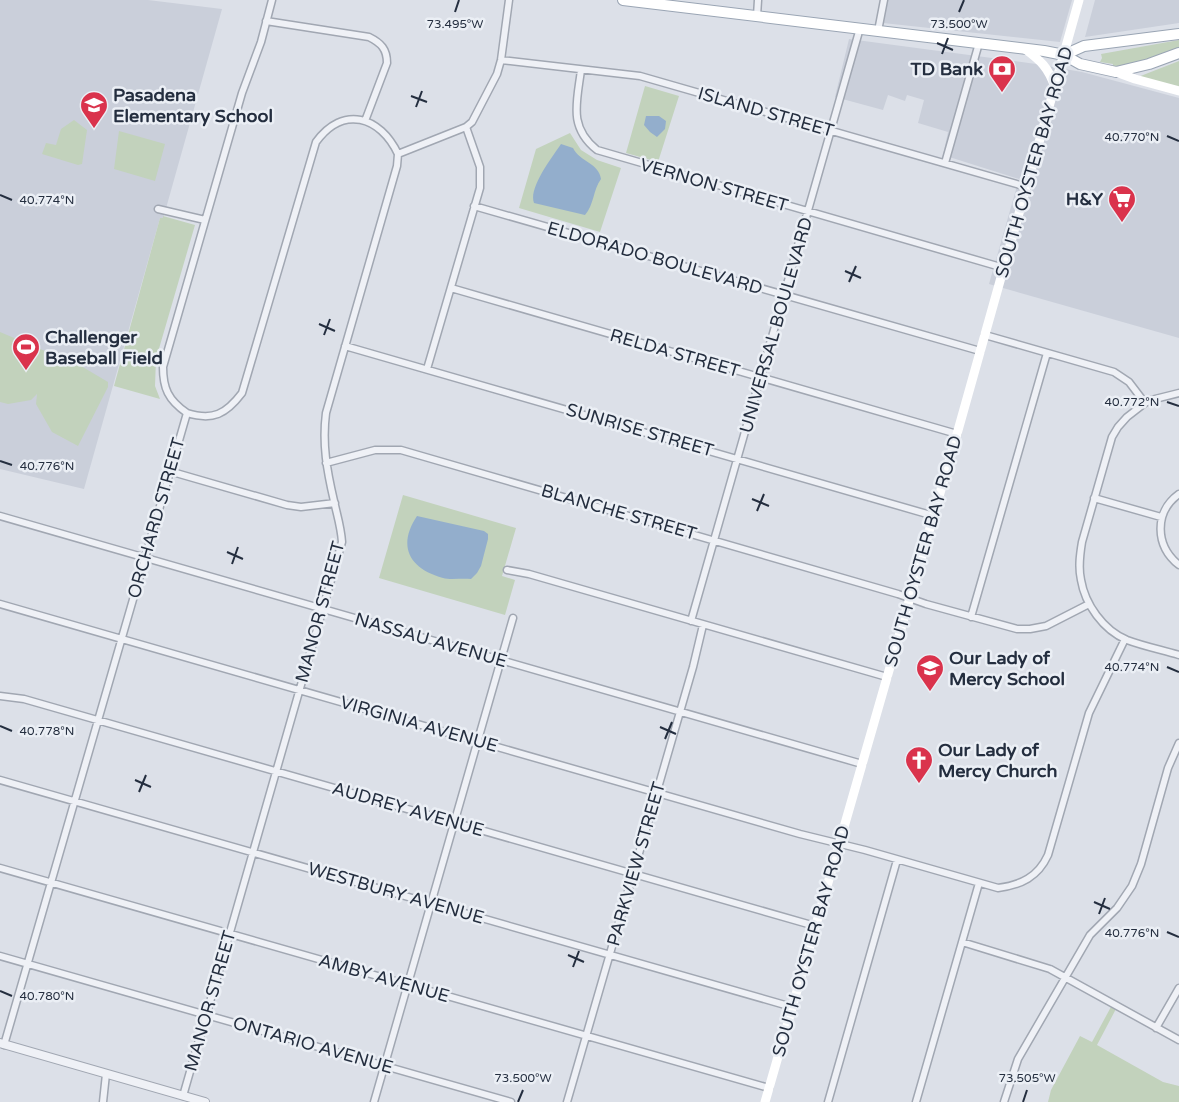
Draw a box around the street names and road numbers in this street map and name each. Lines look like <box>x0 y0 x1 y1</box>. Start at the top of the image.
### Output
street label: SOUTH OYSTER BAY ROAD <box>990 44 1078 280</box>
street label: ISLAND STREET <box>695 82 837 142</box>
street label: VERNON STREET <box>637 153 791 217</box>
street label: UNIVERSAL BOULEVARD <box>735 214 817 436</box>
street label: ELDORADO BOULEVARD <box>545 217 765 299</box>
street label: RELDA STREET <box>607 324 743 382</box>
street label: SUNRISE STREET <box>564 398 716 462</box>
street label: SOUTH OYSTER BAY ROAD <box>879 433 967 669</box>
street label: ORCHARD STREET <box>123 435 189 601</box>
street label: BLANCHE STREET <box>539 479 699 545</box>
street label: MANOR STREET <box>291 539 349 685</box>
street label: NASSAU AVENUE <box>352 608 510 672</box>
street label: VIRGINIA AVENUE <box>338 691 500 757</box>
street label: AUDREY AVENUE <box>330 777 486 841</box>
street label: PARKVIEW STREET <box>602 779 670 949</box>
street label: SOUTH OYSTER BAY ROAD <box>767 823 855 1059</box>
street label: WESTBURY AVENUE <box>305 857 487 929</box>
street label: MANOR STREET <box>179 928 241 1074</box>
street label: AMBY AVENUE <box>316 949 452 1007</box>
street label: ONTARIO AVENUE <box>230 1012 396 1078</box>

